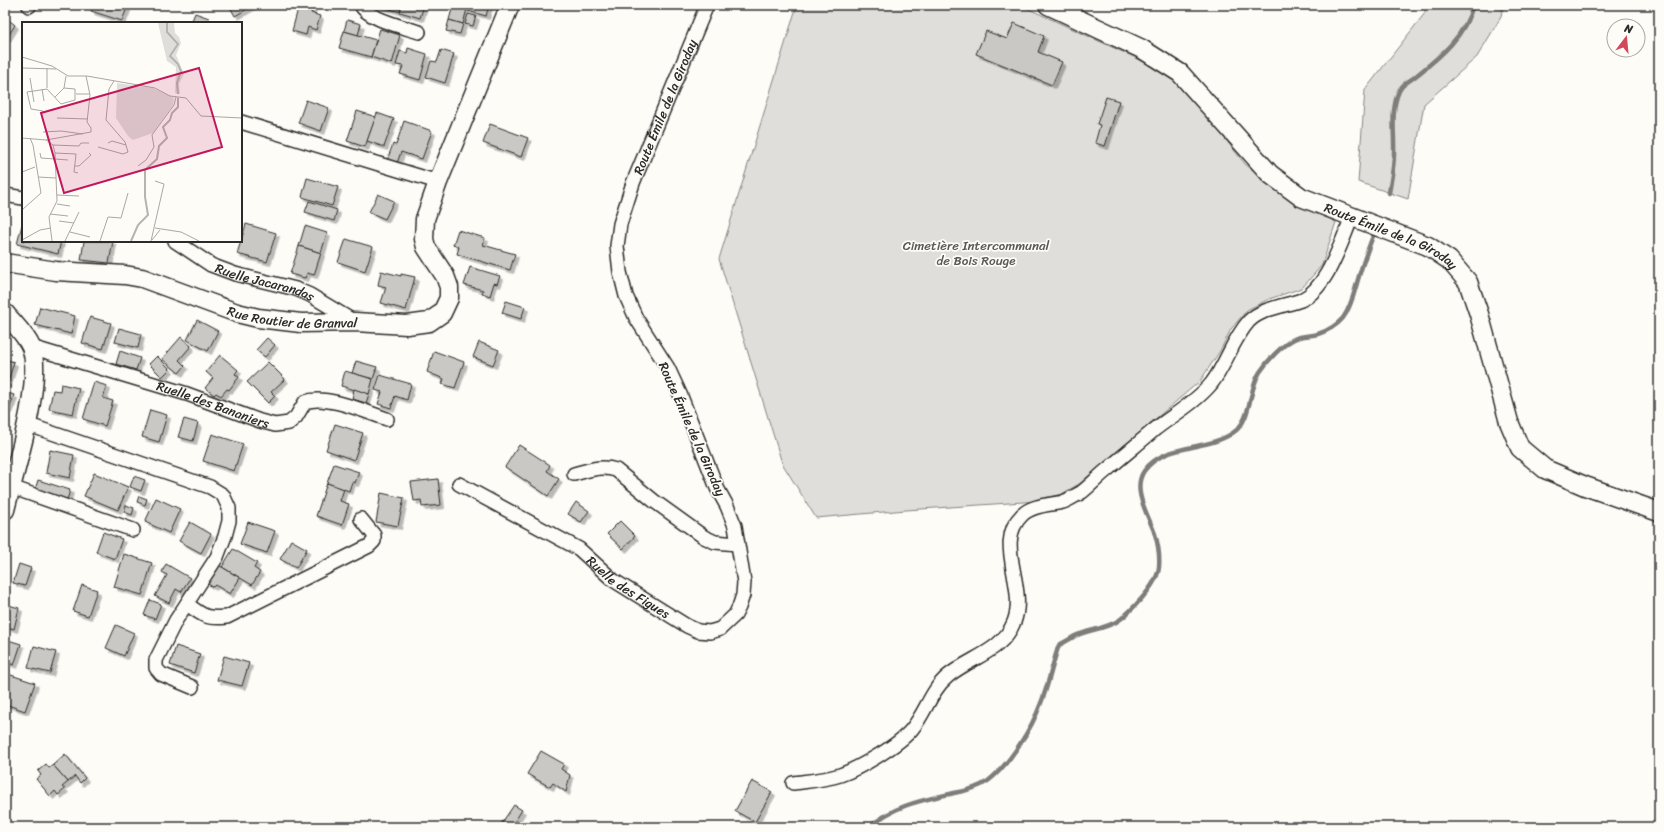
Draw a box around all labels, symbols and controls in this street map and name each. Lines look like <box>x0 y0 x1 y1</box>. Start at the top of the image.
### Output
north arrow <box>1606 18 1646 58</box>
text: N <box>1621 18 1635 39</box>
inset map <box>22 22 242 242</box>
street label: Route Émile de la Giroday <box>626 35 703 178</box>
street label: Route Émile de la Giroday <box>1321 196 1464 275</box>
park label: Cimetière Intercommunal de Bois Rouge <box>903 234 1050 272</box>
street label: Ruelle Jacarandas <box>212 256 321 308</box>
street label: Rue Routier de Granval <box>224 299 358 335</box>
street label: Route Émile de la Giroday <box>652 358 732 500</box>
street label: Ruelle des Bananiers <box>154 374 272 435</box>
street label: Ruelle des Figues <box>581 550 675 625</box>

